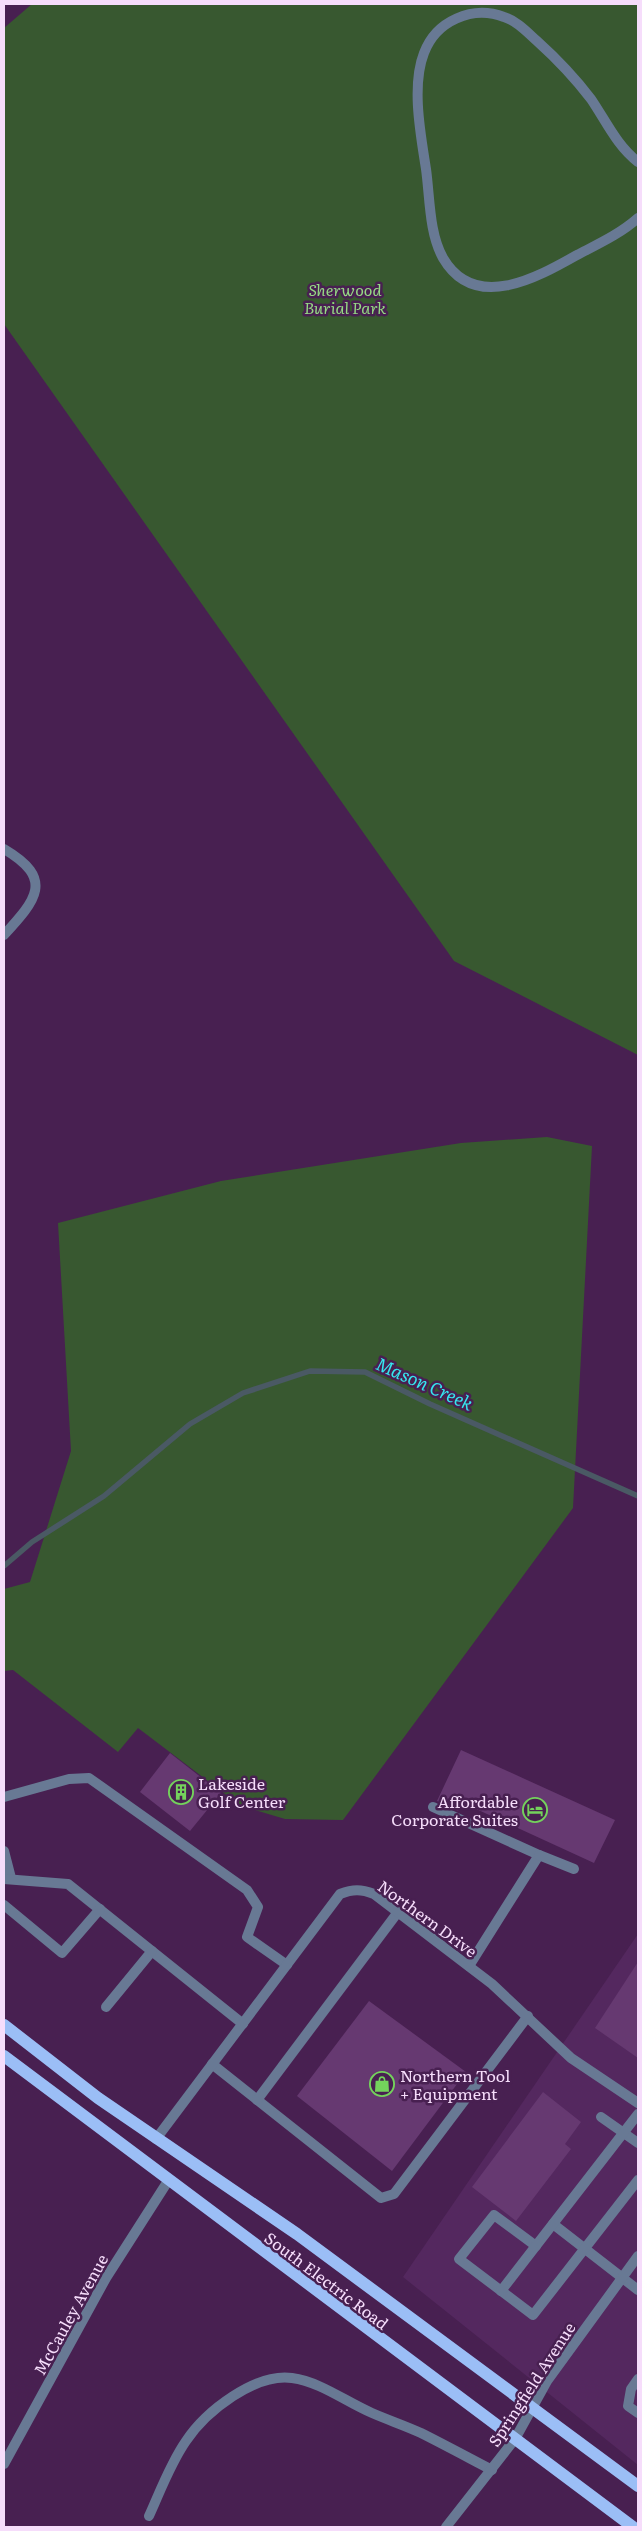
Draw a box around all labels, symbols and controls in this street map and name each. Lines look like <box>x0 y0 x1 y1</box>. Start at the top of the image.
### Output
park label: Sherwood Burial Park <box>304 277 386 319</box>
water label: Mason Creek <box>372 1350 478 1416</box>
place label: Lakeside Golf Center <box>198 1771 286 1813</box>
building icon: Lakeside Golf Center <box>168 1779 194 1805</box>
place label: Affordable Corporate Suites <box>391 1789 518 1831</box>
hotel icon: Affordable Corporate Suites <box>522 1797 548 1823</box>
street label: Northern Drive <box>373 1874 483 1962</box>
place label: Northern Tool + Equipment <box>400 2063 510 2105</box>
shop icon: Northern Tool + Equipment <box>369 2071 395 2097</box>
street label: South Electric Road <box>260 2225 394 2335</box>
street label: McCauley Avenue <box>27 2249 113 2379</box>
street label: Springfield Avenue <box>482 2317 580 2451</box>

